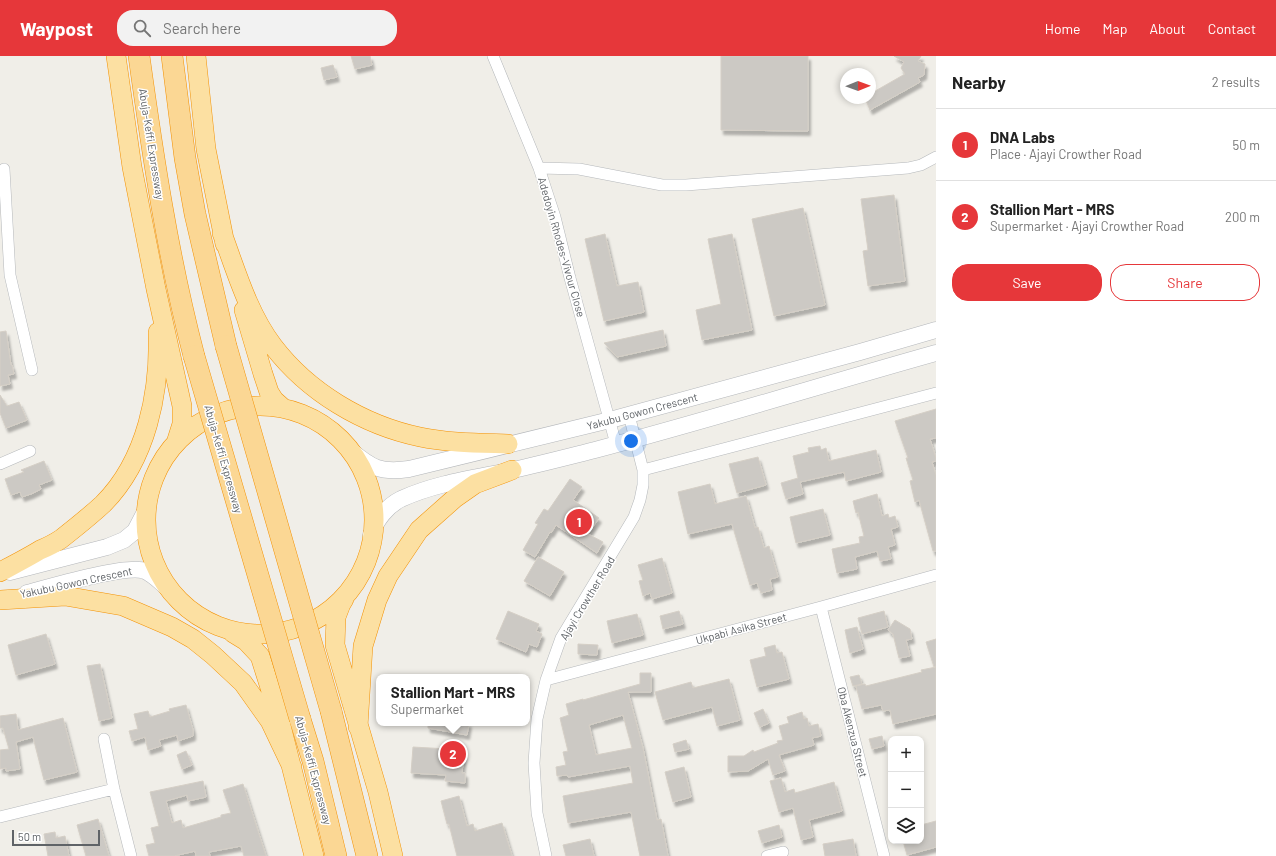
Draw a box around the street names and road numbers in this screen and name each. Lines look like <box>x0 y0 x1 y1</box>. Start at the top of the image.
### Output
street label: Abuja-Keffi Expressway <box>137 88 167 200</box>
street label: Adedoyin Rhodes-Vivour Close <box>536 176 588 319</box>
street label: Yakubu Gowon Crescent <box>585 390 699 432</box>
street label: Abuja-Keffi Expressway <box>202 403 246 515</box>
street label: Ajayi Crowther Road <box>557 554 617 642</box>
street label: Yakubu Gowon Crescent <box>19 564 133 600</box>
street label: Ukpabi Asika Street <box>694 610 788 646</box>
street label: Oba Akenzua Street <box>835 685 871 779</box>
street label: Abuja-Keffi Expressway <box>293 714 335 826</box>

